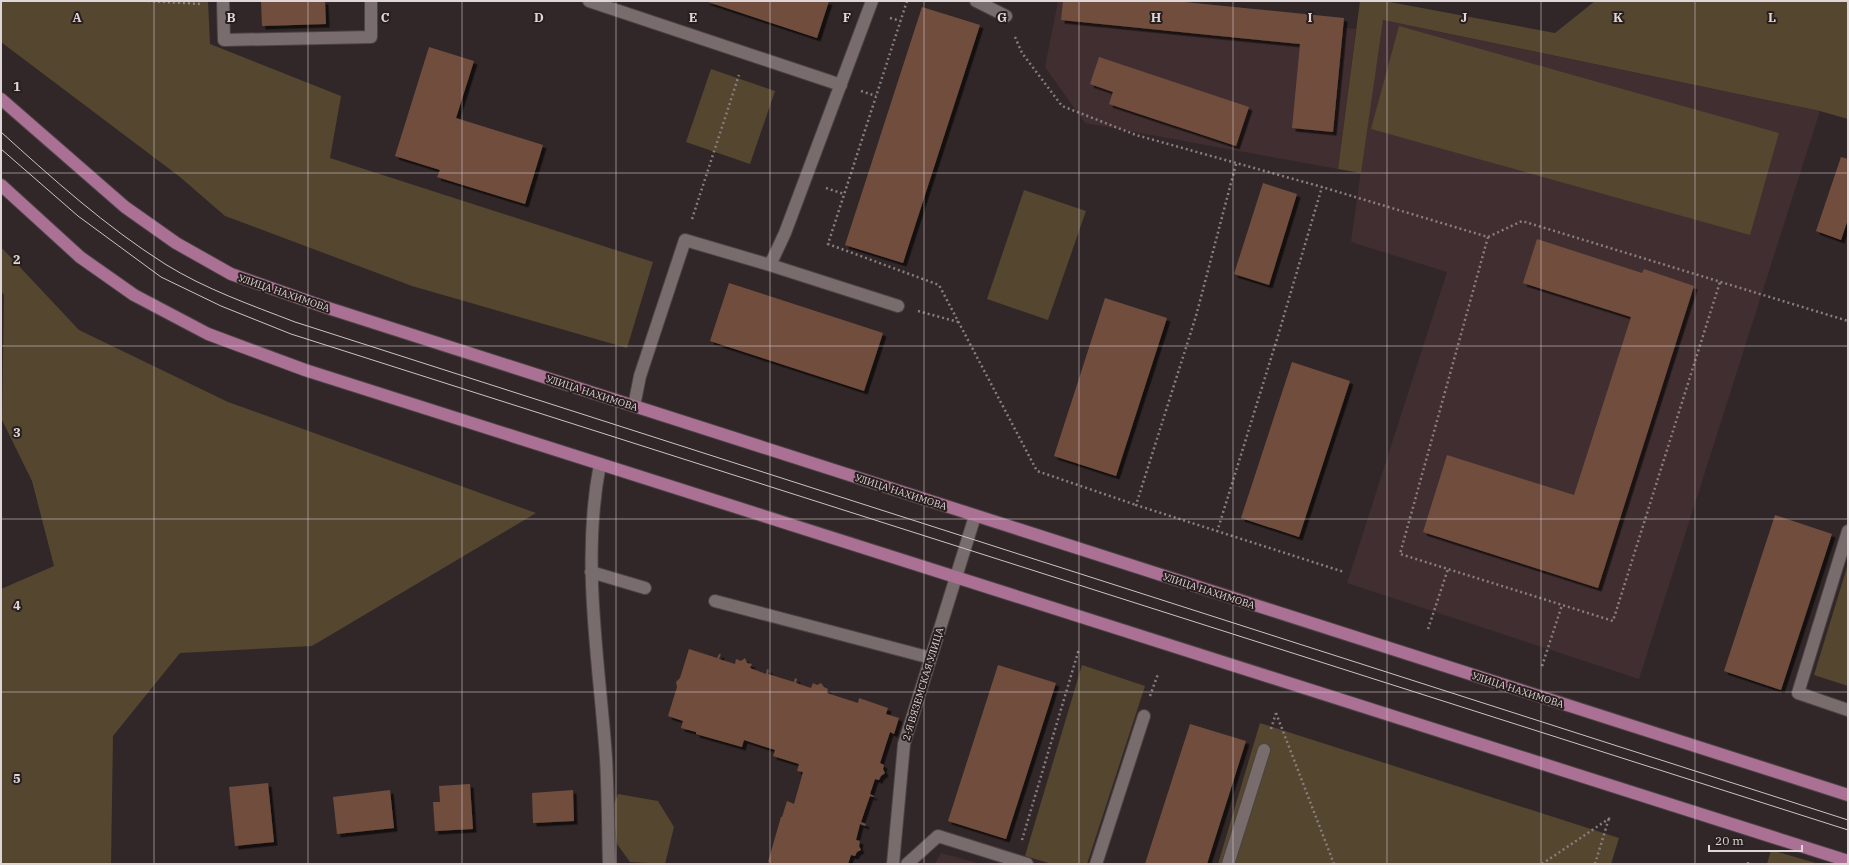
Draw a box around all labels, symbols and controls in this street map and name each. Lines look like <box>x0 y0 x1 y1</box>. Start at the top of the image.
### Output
text: A <box>72 9 82 26</box>
text: B <box>226 9 236 26</box>
text: C <box>381 9 390 26</box>
text: D <box>534 9 544 26</box>
text: E <box>689 9 697 26</box>
text: F <box>843 9 851 26</box>
text: G <box>997 9 1007 26</box>
text: H <box>1151 9 1162 26</box>
text: I <box>1308 9 1313 26</box>
text: J <box>1461 9 1468 26</box>
text: K <box>1613 9 1623 26</box>
text: L <box>1768 9 1776 26</box>
text: 1 <box>13 78 21 95</box>
text: 2 <box>13 251 21 268</box>
street label: УЛИЦА НАХИМОВА <box>236 271 332 315</box>
street label: УЛИЦА НАХИМОВА <box>544 372 640 414</box>
text: 3 <box>13 424 21 441</box>
street label: УЛИЦА НАХИМОВА <box>853 471 949 513</box>
street label: УЛИЦА НАХИМОВА <box>1161 570 1257 612</box>
text: 4 <box>13 597 21 614</box>
street label: 2-Я ВЯЗЕМСКАЯ УЛИЦА <box>900 626 946 742</box>
street label: УЛИЦА НАХИМОВА <box>1470 669 1566 711</box>
text: 5 <box>13 770 21 787</box>
scale bar <box>1709 827 1802 853</box>
text: 20 m <box>1715 833 1744 848</box>

